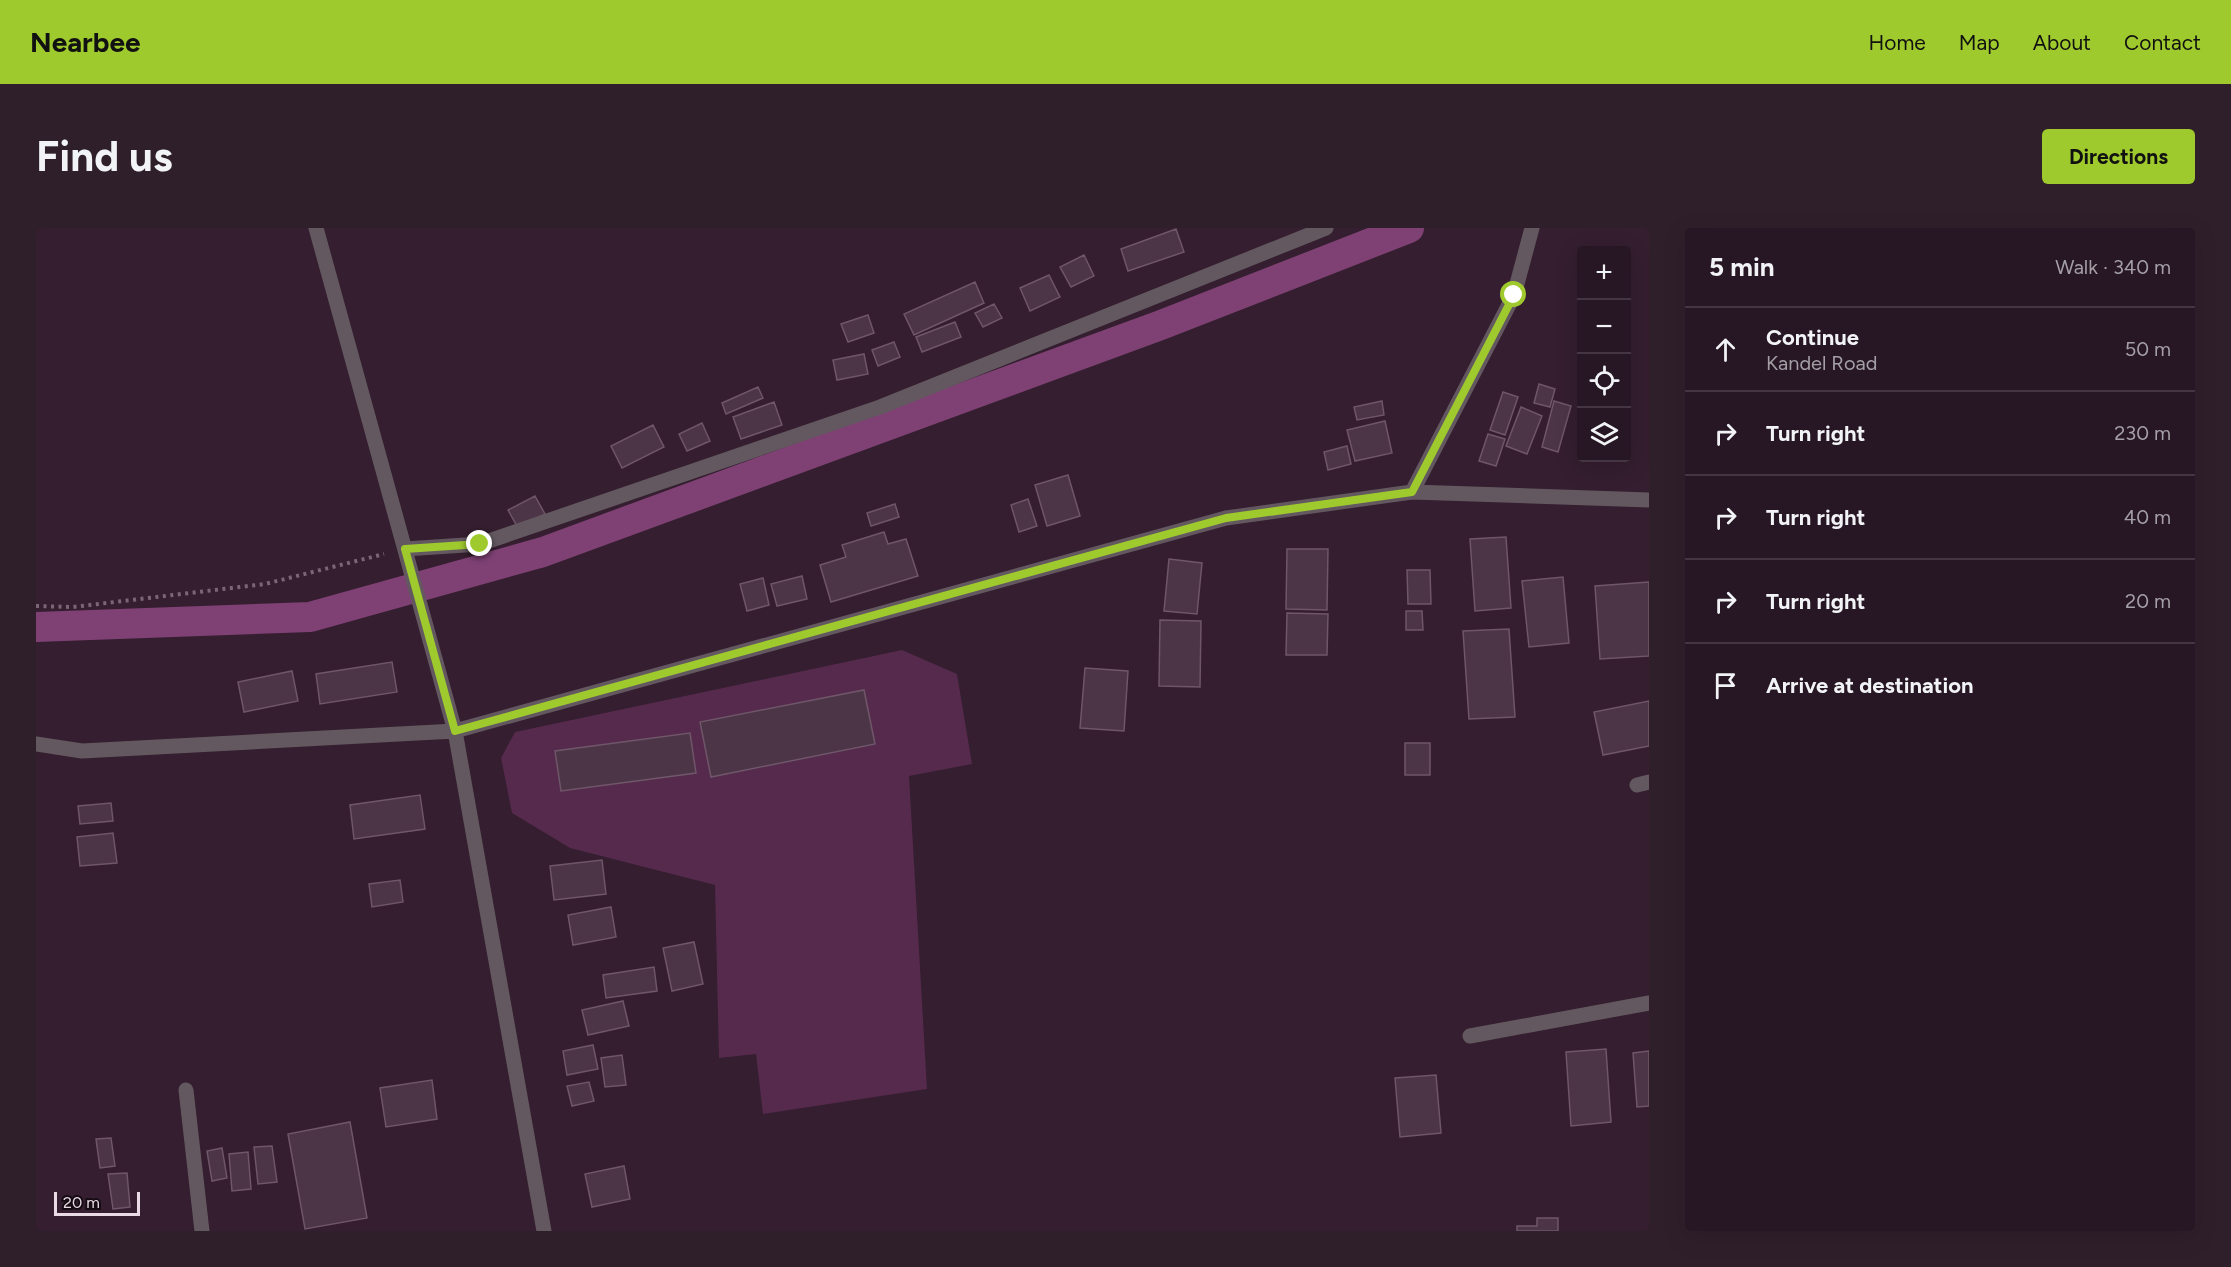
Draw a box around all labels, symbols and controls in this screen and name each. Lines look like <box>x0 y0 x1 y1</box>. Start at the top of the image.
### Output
text: Nearbee <box>30 25 140 59</box>
text: Home <box>1869 30 1926 55</box>
text: Map <box>1959 30 2000 55</box>
text: About <box>2033 30 2091 55</box>
text: Contact <box>2124 30 2201 55</box>
button: Directions <box>2042 129 2195 184</box>
text: Find us <box>36 131 173 182</box>
map controls <box>1577 246 1631 462</box>
button: + <box>1577 246 1631 300</box>
text: 5 min <box>1709 251 1775 283</box>
text: Walk · 340 m <box>2055 255 2171 279</box>
route start <box>1500 281 1526 307</box>
button: − <box>1577 300 1631 354</box>
text: Continue <box>1766 324 1859 351</box>
icon: ahead <box>1709 333 1742 366</box>
text: 50 m <box>2125 337 2171 361</box>
text: Kandel Road <box>1766 351 1877 375</box>
button: locate <box>1577 354 1631 408</box>
button: layers <box>1577 408 1631 462</box>
icon: right <box>1709 417 1742 450</box>
text: Turn right <box>1766 420 1865 447</box>
text: 230 m <box>2114 421 2171 445</box>
icon: right <box>1709 501 1742 534</box>
text: Turn right <box>1766 504 1865 531</box>
text: 40 m <box>2124 505 2171 529</box>
route end <box>466 530 492 556</box>
icon: right <box>1709 585 1742 618</box>
text: Turn right <box>1766 588 1865 615</box>
text: 20 m <box>2125 589 2171 613</box>
icon: arrive <box>1709 669 1742 702</box>
text: Arrive at destination <box>1766 672 1974 699</box>
scale bar <box>54 1189 140 1216</box>
text: 20 m <box>63 1193 100 1212</box>

